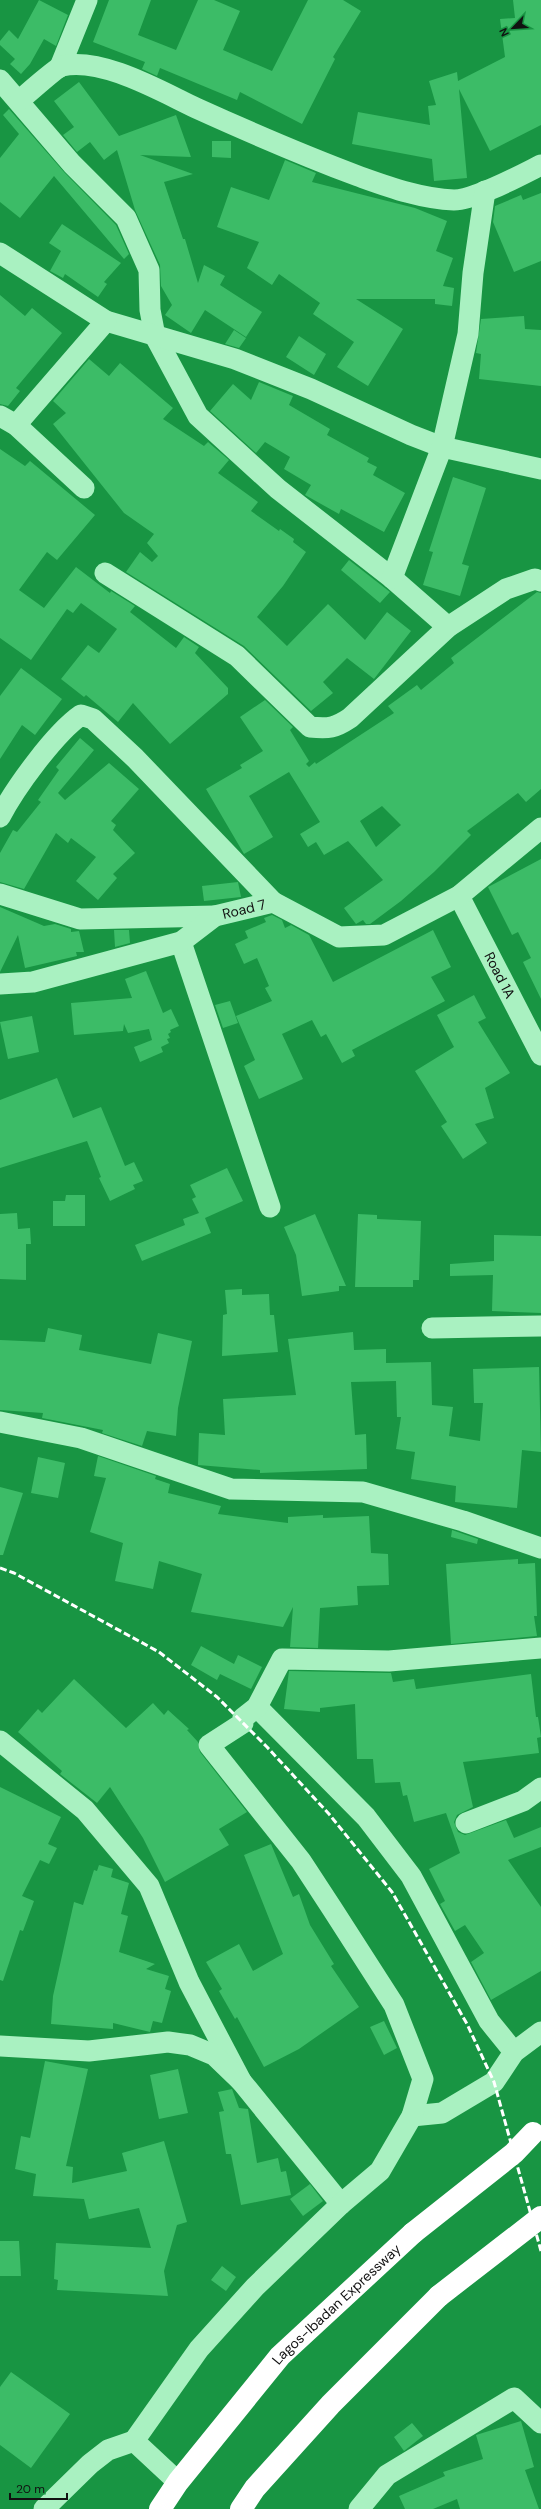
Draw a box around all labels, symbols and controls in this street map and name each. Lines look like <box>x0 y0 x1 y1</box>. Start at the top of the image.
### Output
north arrow <box>493 8 533 48</box>
text: N <box>496 26 512 39</box>
street label: Road 7 <box>221 895 267 923</box>
street label: Road 1A <box>480 949 519 1001</box>
street label: Lagos-Ibadan Expressway <box>268 2240 405 2368</box>
scale bar <box>10 2475 67 2501</box>
text: 20 m <box>16 2481 45 2497</box>

